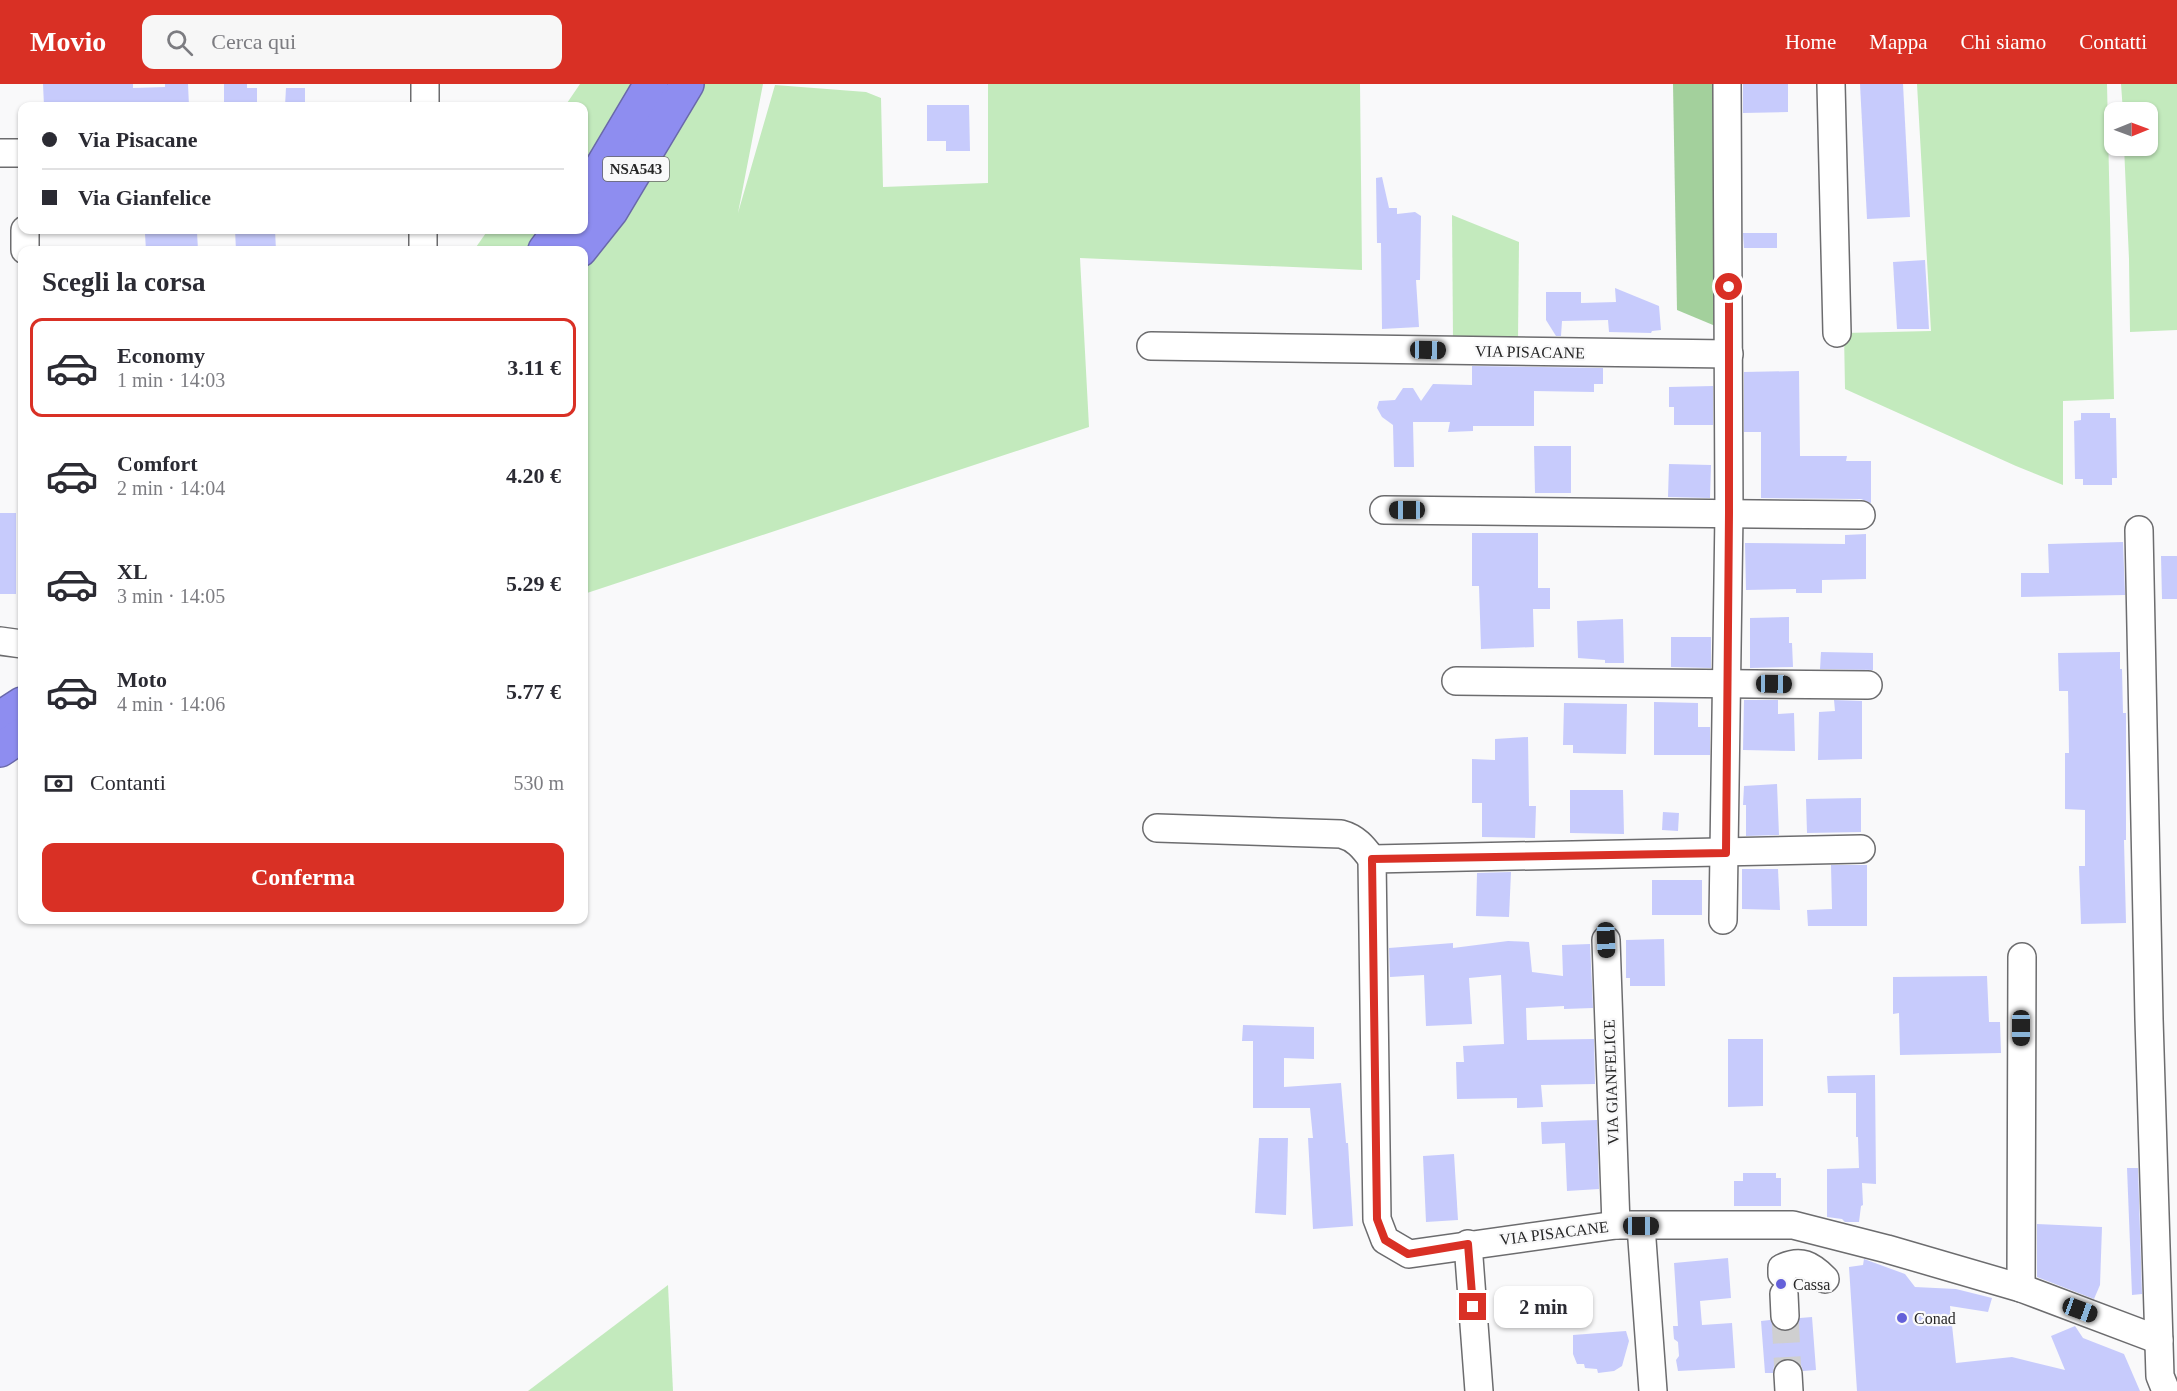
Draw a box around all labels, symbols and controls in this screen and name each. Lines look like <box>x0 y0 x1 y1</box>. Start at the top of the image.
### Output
search box <box>142 15 562 69</box>
text: Movio <box>30 26 106 57</box>
icon: search <box>163 26 196 59</box>
text: Cerca qui <box>211 29 296 54</box>
text: Home <box>1785 30 1836 54</box>
text: Mappa <box>1869 30 1928 54</box>
text: Chi siamo <box>1961 30 2046 54</box>
text: Contatti <box>2079 30 2147 54</box>
north arrow <box>2104 102 2158 156</box>
map controls <box>2104 102 2158 156</box>
text: Via Pisacane <box>78 127 198 152</box>
road number: NSA543 <box>603 157 669 181</box>
text: Via Gianfelice <box>78 185 211 210</box>
text: Scegli la corsa <box>42 267 205 297</box>
route start <box>1715 273 1742 300</box>
icon: car <box>45 341 99 395</box>
car <box>1410 341 1446 359</box>
text: Economy <box>117 343 205 368</box>
street label: VIA PISACANE <box>1475 343 1585 361</box>
text: 3.11 € <box>507 355 561 380</box>
text: 1 min · 14:03 <box>117 369 225 391</box>
icon: car <box>45 449 99 503</box>
text: Comfort <box>117 451 198 476</box>
text: 4.20 € <box>506 463 561 488</box>
text: 2 min · 14:04 <box>117 477 225 499</box>
car <box>1389 501 1425 519</box>
icon: car <box>45 557 99 611</box>
text: XL <box>117 559 148 584</box>
text: 5.29 € <box>506 571 561 596</box>
text: 3 min · 14:05 <box>117 585 225 607</box>
icon: car <box>45 665 99 719</box>
text: Moto <box>117 667 167 692</box>
car <box>1756 675 1792 693</box>
text: 5.77 € <box>506 679 561 704</box>
text: 4 min · 14:06 <box>117 693 225 715</box>
icon: cash <box>42 767 75 800</box>
text: Contanti <box>90 770 166 795</box>
text: 530 m <box>513 772 564 794</box>
button: Conferma <box>42 843 564 912</box>
car <box>1596 922 1616 958</box>
car <box>2012 1010 2030 1046</box>
street label: VIA GIANFELICE <box>1600 1019 1622 1145</box>
car <box>1623 1217 1659 1235</box>
street label: VIA PISACANE <box>1498 1218 1610 1248</box>
place label: Cassa <box>1793 1276 1830 1293</box>
marker: Cassa <box>1774 1277 1788 1291</box>
callout: 2 min <box>1494 1286 1593 1328</box>
route end <box>1459 1293 1486 1320</box>
car <box>2060 1295 2100 1325</box>
text: 2 min <box>1519 1296 1568 1318</box>
place label: Conad <box>1914 1310 1956 1327</box>
marker: Conad <box>1895 1311 1909 1325</box>

